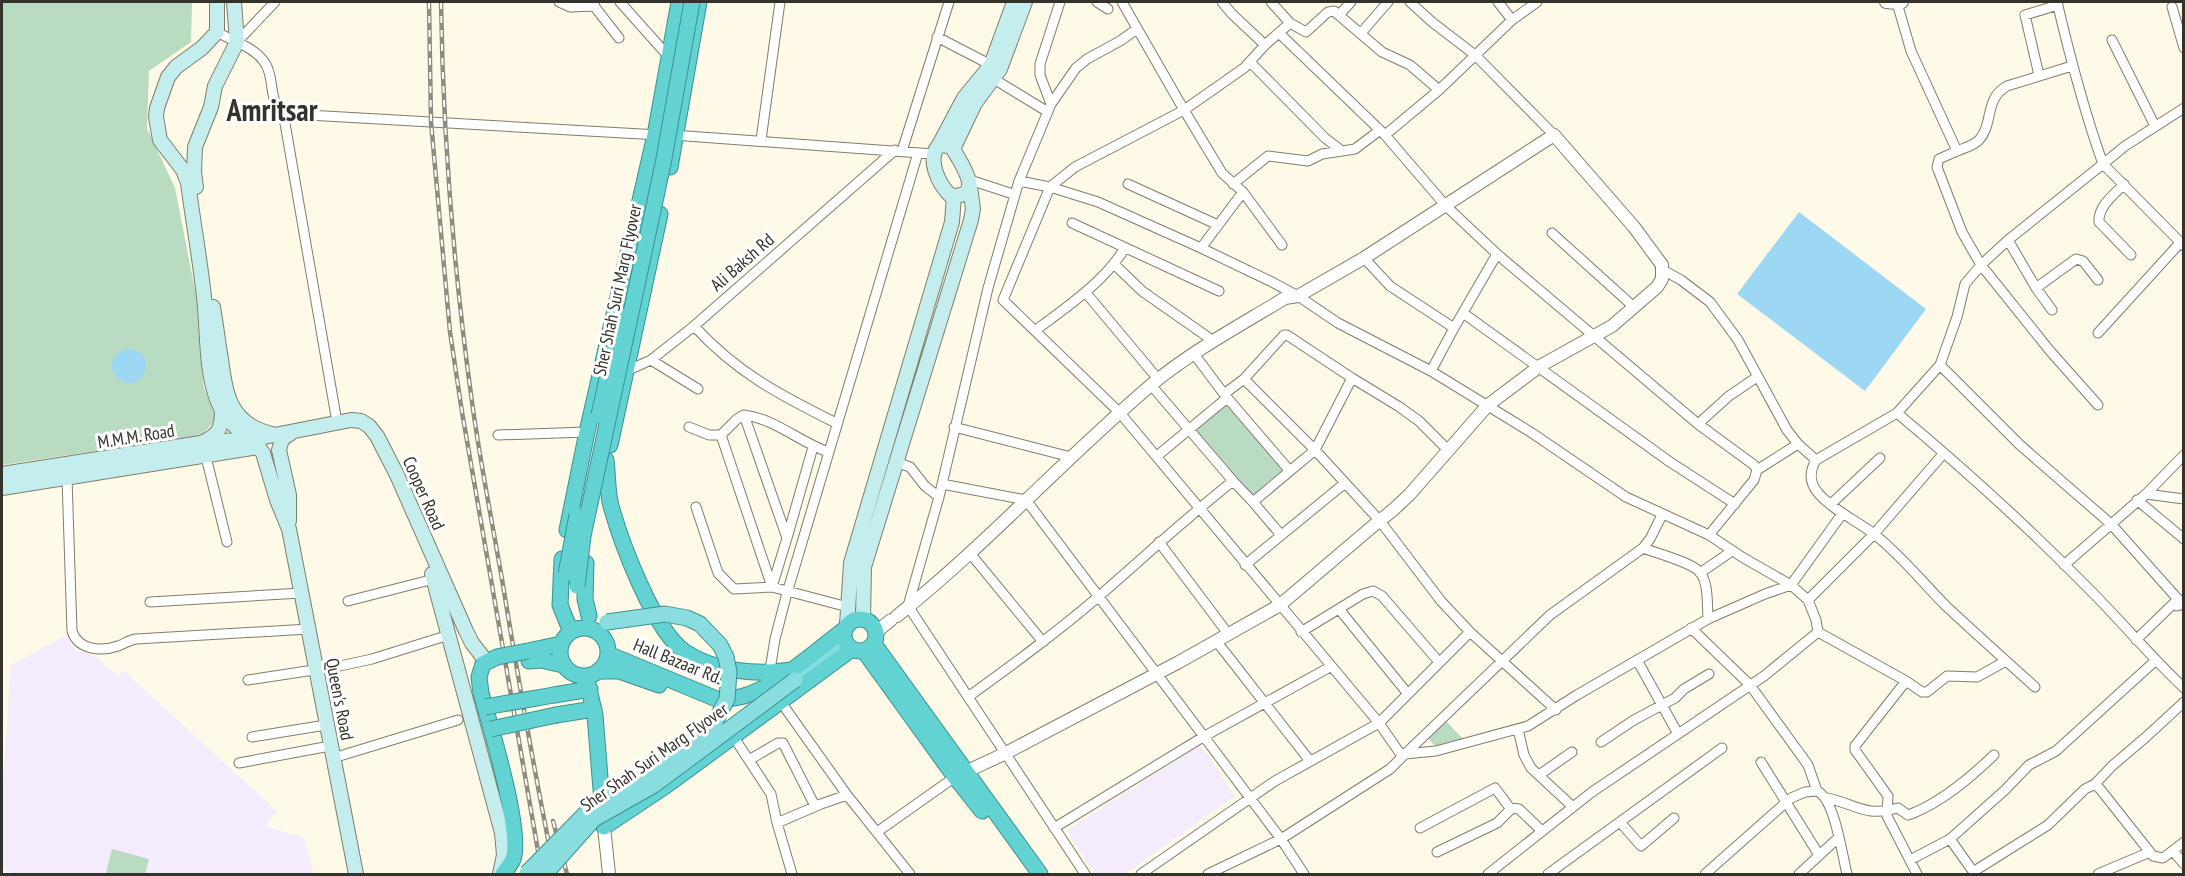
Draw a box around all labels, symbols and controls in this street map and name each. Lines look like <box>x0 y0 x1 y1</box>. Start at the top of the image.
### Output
district label: Amritsar <box>226 90 318 129</box>
street label: Sher Shah Suri Marg Flyover <box>588 202 646 378</box>
street label: Ali Baksh Rd <box>705 228 779 296</box>
street label: M.M.M. Road <box>96 419 176 453</box>
street label: Cooper Road <box>398 453 450 533</box>
street label: Hall Bazaar Rd. <box>630 633 726 689</box>
street label: Queen's Road <box>321 656 359 742</box>
street label: Sher Shah Suri Marg Flyover <box>576 697 732 817</box>

